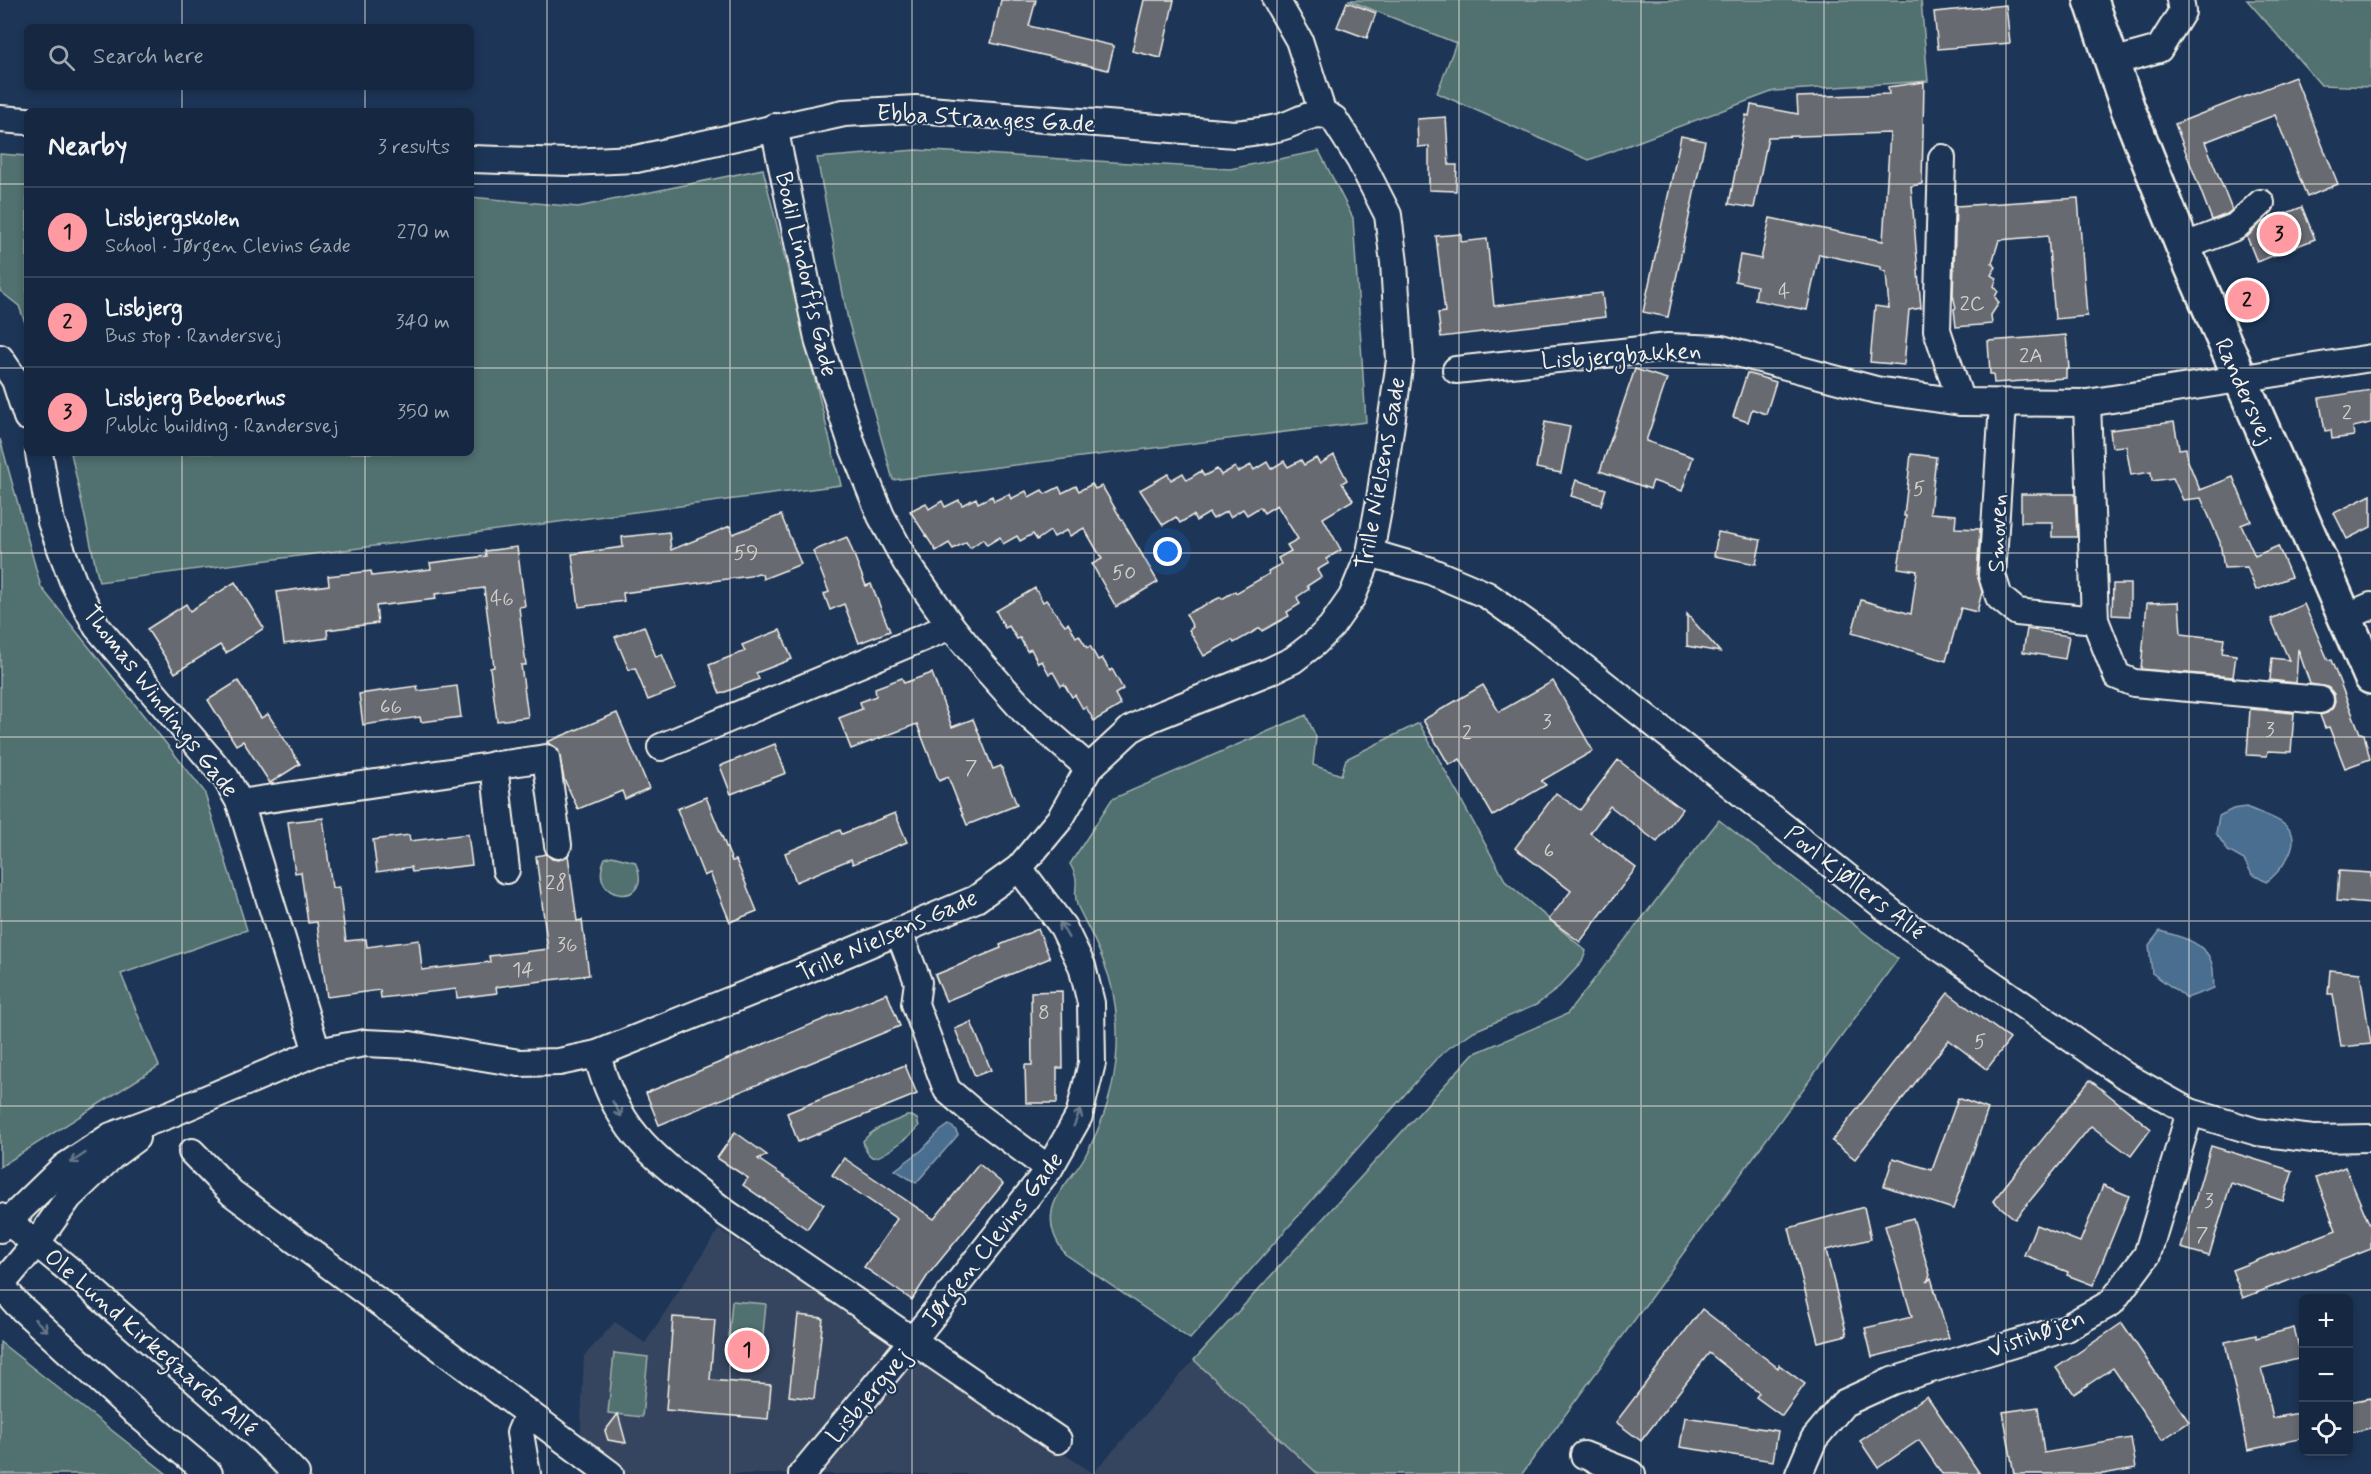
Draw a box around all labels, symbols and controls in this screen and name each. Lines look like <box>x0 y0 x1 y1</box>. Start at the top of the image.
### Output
search box <box>24 24 474 90</box>
icon: search <box>45 41 78 74</box>
text: Search here <box>93 43 204 71</box>
street label: Ebba Stranges Gade <box>876 98 1096 141</box>
text: Nearby <box>48 130 127 164</box>
text: 3 results <box>378 134 450 161</box>
street label: Bodil Lindorffs Gade <box>767 169 844 380</box>
text: Lisbjergskolen <box>105 205 240 233</box>
pin: 3 <box>2260 212 2298 256</box>
text: 1 <box>63 219 72 246</box>
text: 270 m <box>397 219 450 246</box>
text: School · Jørgen Clevins Gade <box>105 233 351 260</box>
house number: 4 <box>1778 278 1790 306</box>
pin: 2 <box>2228 278 2266 322</box>
house number: 2C <box>1959 290 1985 318</box>
text: Lisbjerg <box>105 295 183 323</box>
text: 2 <box>63 309 72 336</box>
text: 340 m <box>395 309 450 336</box>
text: Bus stop · Randersvej <box>105 323 281 350</box>
street label: Randersvej <box>2206 333 2281 450</box>
street label: Lisbjergbakken <box>1540 335 1702 380</box>
house number: 2A <box>2019 342 2043 370</box>
street label: Trille Nielsens Gade <box>1349 375 1414 572</box>
text: Lisbjerg Beboerhus <box>105 385 286 413</box>
text: 3 <box>63 399 72 426</box>
text: 350 m <box>397 399 450 426</box>
house number: 2 <box>2342 399 2352 427</box>
text: Public building · Randersvej <box>105 413 338 440</box>
house number: 5 <box>1913 475 1925 503</box>
street label: Smoven <box>1982 493 2015 573</box>
your location <box>1153 537 1182 566</box>
house number: 59 <box>733 539 759 567</box>
house number: 50 <box>1112 559 1136 587</box>
house number: 46 <box>490 585 514 613</box>
street label: Thomas Windings Gade <box>75 599 245 805</box>
house number: 66 <box>380 693 402 721</box>
house number: 3 <box>1542 708 1552 736</box>
house number: 3 <box>2265 716 2275 744</box>
house number: 2 <box>1462 719 1472 747</box>
house number: 7 <box>965 754 978 782</box>
street label: Povl Kjøllers Allé <box>1778 819 1931 948</box>
house number: 6 <box>1544 837 1554 865</box>
house number: 28 <box>545 869 567 897</box>
street label: Trille Nielsens Gade <box>792 883 983 990</box>
one-way arrow <box>1058 922 1070 939</box>
house number: 36 <box>556 931 578 959</box>
house number: 14 <box>512 956 534 984</box>
house number: 8 <box>1038 999 1050 1027</box>
house number: 5 <box>1974 1028 1986 1056</box>
one-way arrow <box>611 1100 623 1117</box>
one-way arrow <box>1072 1109 1083 1128</box>
street label: Jørgen Clevins Gade <box>915 1146 1074 1336</box>
one-way arrow <box>70 1153 87 1165</box>
house number: 3 <box>2204 1187 2214 1215</box>
house number: 7 <box>2196 1221 2209 1249</box>
street label: Ole Lund Kirkegaards Allé <box>35 1242 263 1447</box>
map controls <box>2299 1294 2353 1456</box>
button: + <box>2299 1294 2353 1348</box>
street label: Vistihøjen <box>1984 1303 2089 1366</box>
one-way arrow <box>33 1318 48 1332</box>
pin: 1 <box>728 1328 766 1372</box>
street label: Lisbjergvej <box>820 1342 920 1452</box>
button: − <box>2299 1348 2353 1402</box>
button: locate <box>2299 1402 2353 1456</box>

